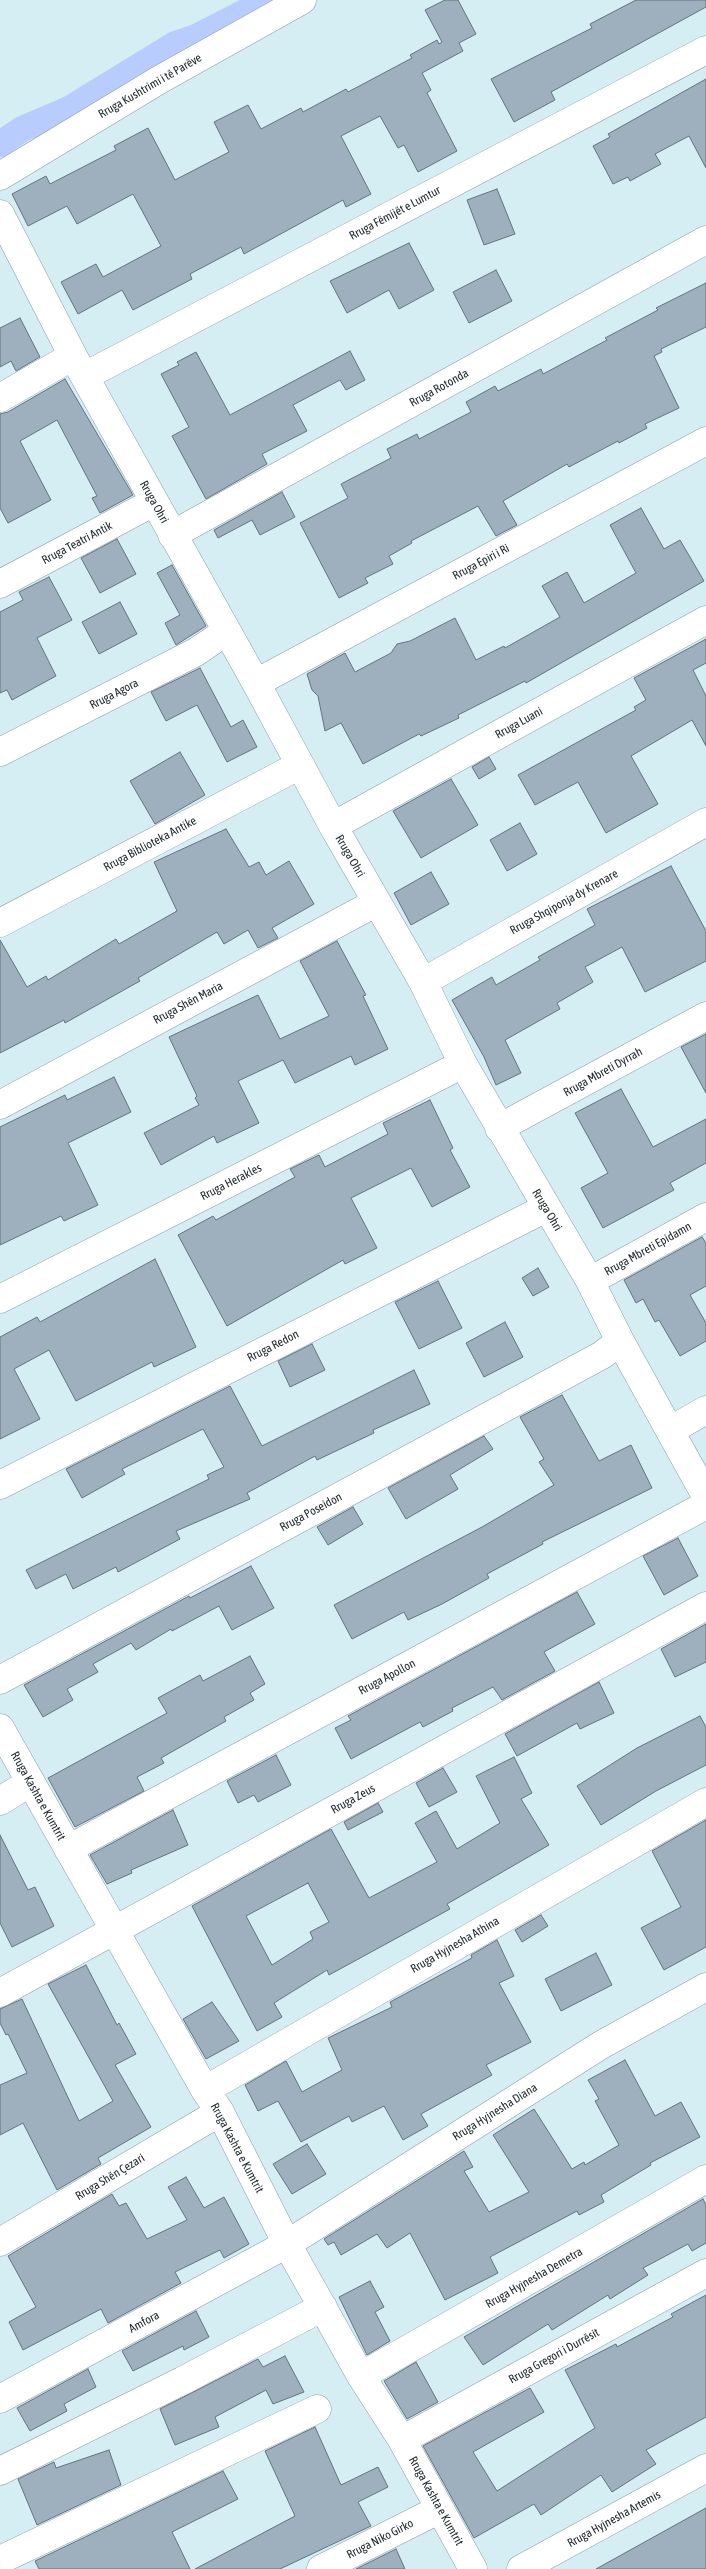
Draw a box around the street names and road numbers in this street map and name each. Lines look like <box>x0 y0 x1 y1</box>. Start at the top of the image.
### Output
street label: Rruga Kushtrimi i të Parëve <box>96 50 204 122</box>
street label: Rruga Fëmijët e Lumtur <box>347 183 443 243</box>
street label: Rruga Rotonda <box>407 366 471 410</box>
street label: Rruga Ohri <box>136 478 172 526</box>
street label: Rruga Teatri Antik <box>39 518 115 568</box>
street label: Rruga Epiri i Ri <box>450 541 512 583</box>
street label: Rruga Agora <box>87 676 141 712</box>
street label: Rruga Luani <box>493 704 545 742</box>
street label: Rruga Biblioteka Antike <box>101 813 199 875</box>
street label: Rruga Ohri <box>332 832 368 880</box>
street label: Rruga Shqiponja dy Krenare <box>507 866 621 938</box>
street label: Rruga Shën Maria <box>151 979 225 1027</box>
street label: Rruga Mbreti Dyrrah <box>561 1044 645 1100</box>
street label: Rruga Herakles <box>198 1160 264 1204</box>
street label: Rruga Ohri <box>529 1186 565 1234</box>
street label: Rruga Mbreti Epidamn <box>602 1219 694 1279</box>
street label: Rruga Redon <box>245 1327 301 1365</box>
street label: Rruga Poseidon <box>277 1490 345 1534</box>
street label: Rruga Apollon <box>356 1656 418 1698</box>
street label: Rruga Kashta e Kumtrit <box>7 1749 69 1843</box>
street label: Rruga Zeus <box>328 1781 378 1817</box>
street label: Rruga Hyjnesha Athina <box>408 1914 502 1976</box>
street label: Rruga Hyjnesha Diana <box>450 2080 540 2144</box>
street label: Rruga Kashta e Kumtrit <box>207 2101 267 2195</box>
street label: Rruga Shën Çezari <box>73 2151 147 2203</box>
street label: Rruga Hyjnesha Demetra <box>483 2244 585 2312</box>
street label: Amfora <box>126 2308 162 2336</box>
street label: Rruga Gregori i Durrësit <box>506 2325 602 2387</box>
street label: Rruga Kashta e Kumtrit <box>405 2454 467 2548</box>
street label: Rruga Hyjnesha Artemis <box>565 2487 663 2551</box>
street label: Rruga Niko Girko <box>344 2516 416 2562</box>

